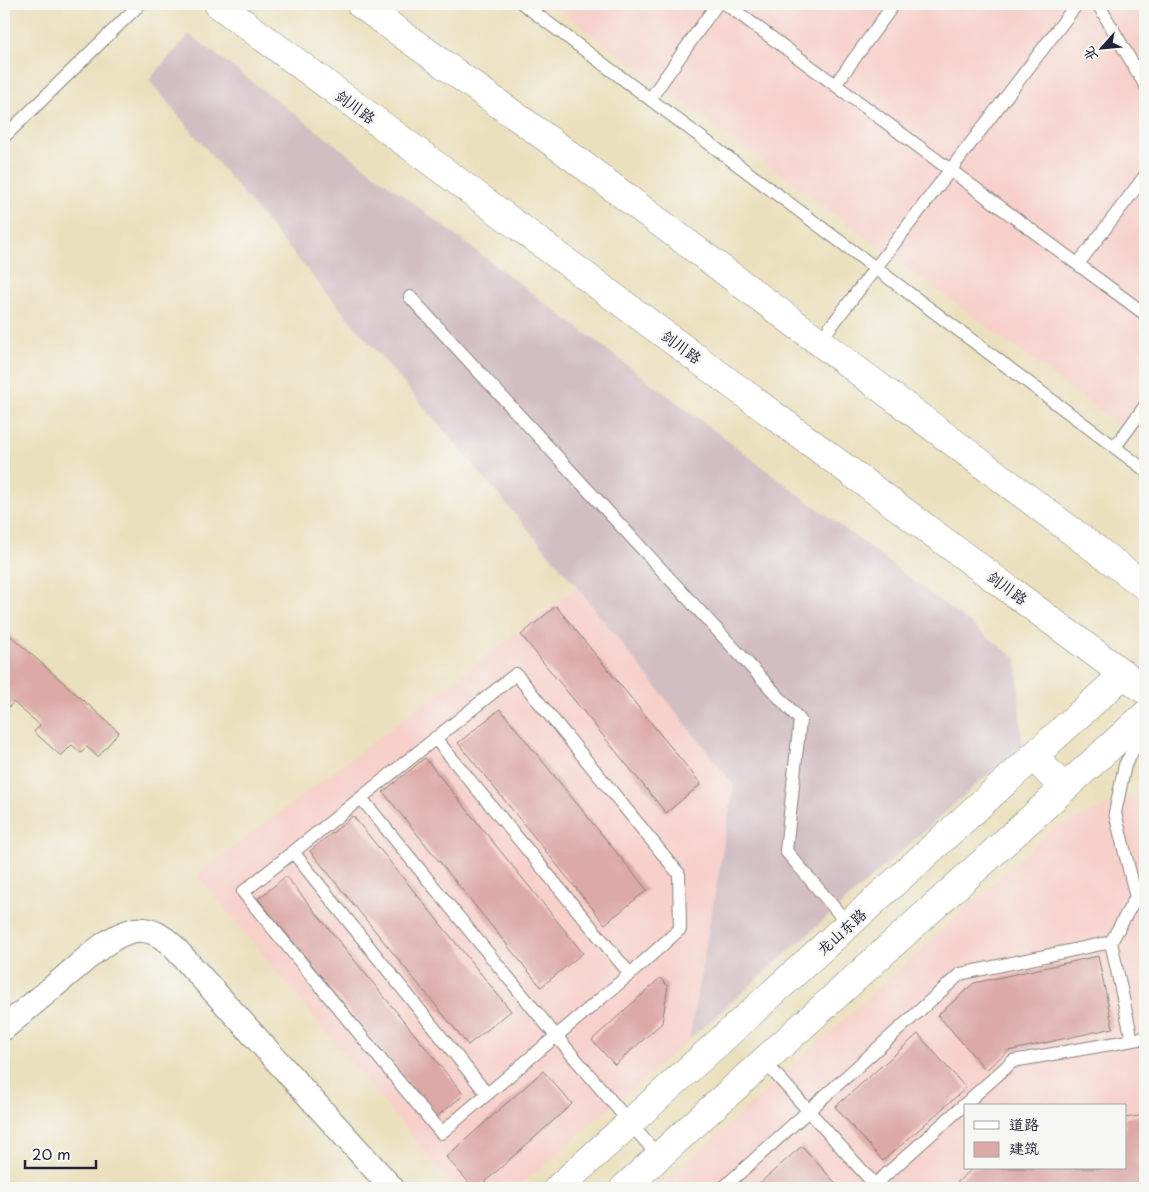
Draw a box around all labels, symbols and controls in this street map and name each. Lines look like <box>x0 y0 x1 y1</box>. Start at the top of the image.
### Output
north arrow <box>1076 22 1126 72</box>
text: 北 <box>1077 43 1103 65</box>
street label: 剑川路 <box>331 83 381 129</box>
street label: 剑川路 <box>657 323 707 369</box>
street label: 剑川路 <box>983 564 1033 610</box>
street label: 龙山东路 <box>811 902 871 960</box>
legend <box>964 1104 1126 1170</box>
text: 道路 <box>1009 1112 1039 1135</box>
text: 建筑 <box>1009 1136 1039 1159</box>
scale bar <box>25 1137 96 1169</box>
text: 20 m <box>32 1142 71 1165</box>

